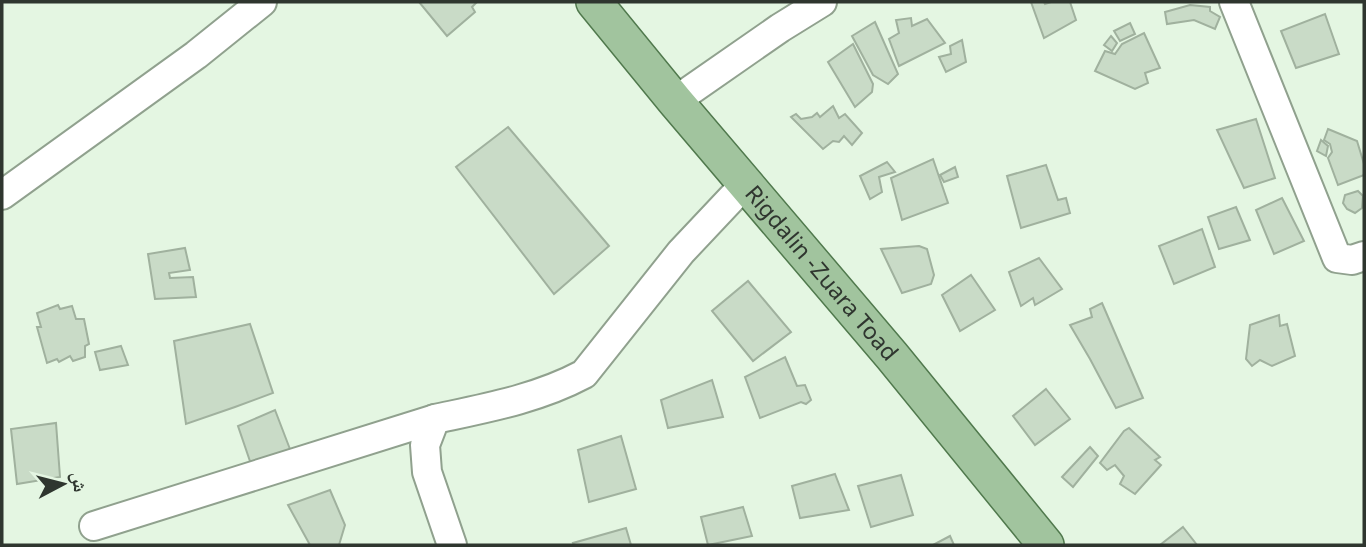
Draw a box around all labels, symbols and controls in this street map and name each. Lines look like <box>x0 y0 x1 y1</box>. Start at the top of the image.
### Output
street label: Rigdalin -Zuara Toad <box>738 178 906 367</box>
north arrow <box>28 449 98 519</box>
text: ش <box>66 470 94 494</box>

